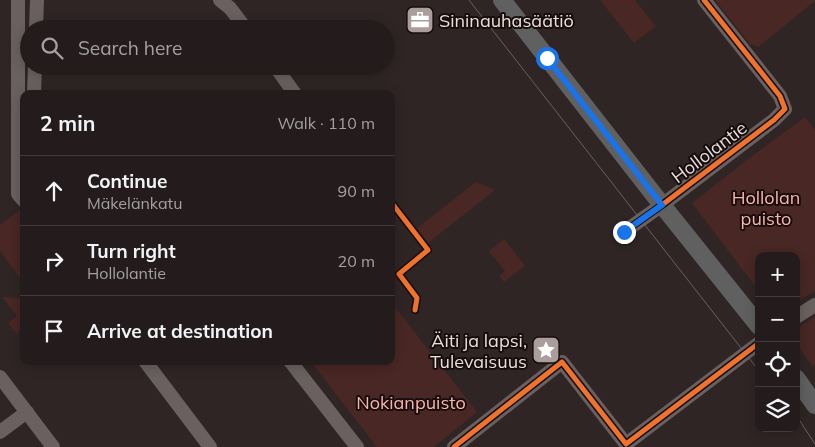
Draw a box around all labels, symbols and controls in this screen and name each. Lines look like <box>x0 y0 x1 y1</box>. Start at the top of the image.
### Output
office icon: Sininauhasäätiö <box>405 5 435 35</box>
place label: Sininauhasäätiö <box>439 9 574 32</box>
search box <box>20 20 395 75</box>
icon: search <box>38 34 66 62</box>
text: Search here <box>78 36 182 60</box>
route start <box>536 47 559 70</box>
text: 2 min <box>40 110 95 136</box>
text: Walk · 110 m <box>277 113 375 133</box>
street label: Hollolantie <box>667 116 751 188</box>
text: Continue <box>87 169 167 193</box>
icon: ahead <box>40 177 68 205</box>
text: 90 m <box>338 181 375 201</box>
park label: Hollolan puisto <box>732 186 800 230</box>
text: Mäkelänkatu <box>87 193 182 213</box>
route end <box>613 221 636 244</box>
text: Turn right <box>87 239 176 263</box>
icon: right <box>40 247 68 275</box>
text: 20 m <box>338 251 375 271</box>
map controls <box>755 252 800 432</box>
button: + <box>755 252 800 297</box>
text: Hollolantie <box>87 263 166 283</box>
button: − <box>755 297 800 342</box>
icon: arrive <box>40 317 68 345</box>
text: Arrive at destination <box>87 319 273 343</box>
place label: Äiti ja lapsi, Tulevaisuus <box>430 329 527 373</box>
place icon: Äiti ja lapsi, Tulevaisuus <box>531 335 561 365</box>
button: locate <box>755 342 800 387</box>
button: layers <box>755 387 800 432</box>
park label: Nokianpuisto <box>356 391 466 414</box>

